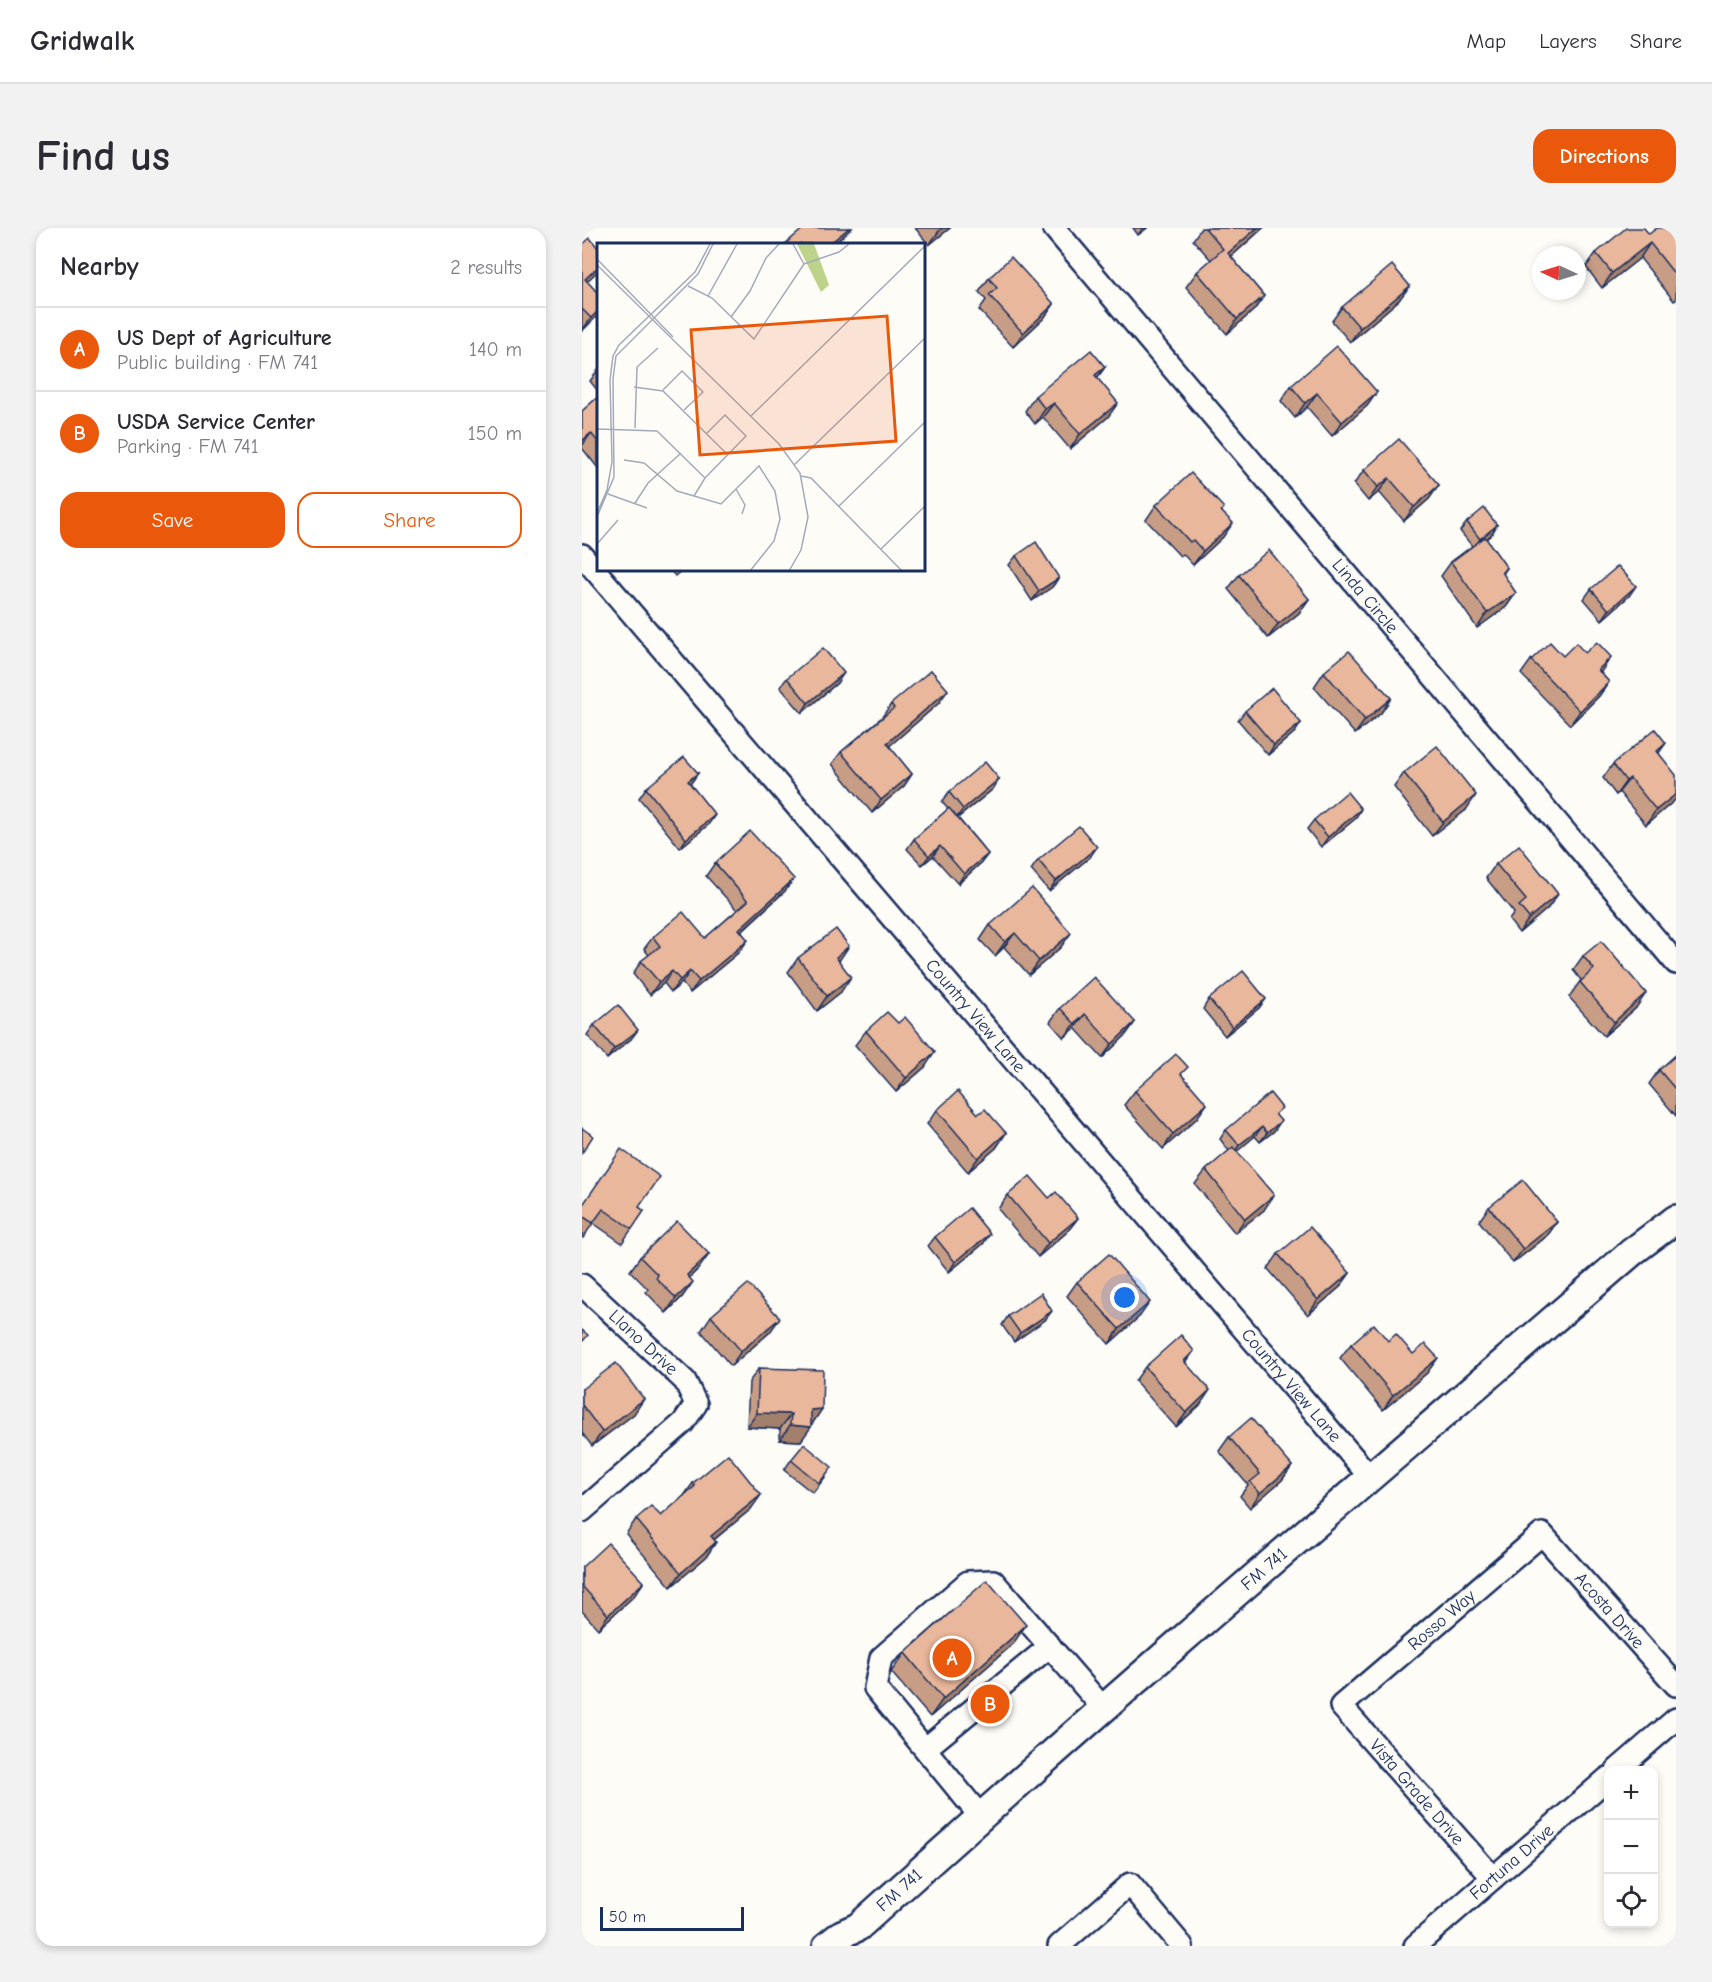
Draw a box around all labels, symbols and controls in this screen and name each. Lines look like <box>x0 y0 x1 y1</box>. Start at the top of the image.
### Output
text: Gridwalk <box>30 25 134 57</box>
text: Map <box>1467 29 1506 53</box>
text: Layers <box>1539 29 1597 53</box>
text: Share <box>1630 29 1682 53</box>
button: Directions <box>1533 129 1676 183</box>
text: Find us <box>36 132 170 181</box>
inset map <box>597 243 926 572</box>
north arrow <box>1532 246 1586 300</box>
text: Nearby <box>60 252 139 282</box>
text: 2 results <box>450 256 522 279</box>
text: US Dept of Agriculture <box>117 325 332 351</box>
text: A <box>74 338 85 361</box>
text: 140 m <box>469 338 522 361</box>
text: Public building · FM 741 <box>117 351 318 374</box>
text: USDA Service Center <box>117 409 315 435</box>
text: B <box>73 422 86 445</box>
text: 150 m <box>468 422 522 445</box>
text: Parking · FM 741 <box>117 435 259 458</box>
button: Save <box>60 492 285 548</box>
button: Share <box>297 492 522 548</box>
street label: Linda Circle <box>1327 555 1403 638</box>
street label: Country View Lane <box>921 955 1030 1077</box>
your location <box>1110 1283 1139 1312</box>
street label: Llano Drive <box>604 1305 682 1380</box>
street label: Country View Lane <box>1237 1324 1345 1447</box>
street label: FM 741 <box>1237 1544 1292 1595</box>
street label: Acosta Drive <box>1570 1568 1649 1653</box>
street label: Rosso Way <box>1404 1585 1481 1655</box>
pin: A <box>932 1636 971 1680</box>
pin: B <box>970 1682 1010 1726</box>
street label: Vista Grade Drive <box>1365 1735 1468 1850</box>
map controls <box>1604 1766 1658 1928</box>
button: + <box>1604 1766 1658 1820</box>
street label: Fortuna Drive <box>1466 1820 1558 1905</box>
button: − <box>1604 1820 1658 1874</box>
street label: FM 741 <box>872 1864 927 1916</box>
button: locate <box>1604 1874 1658 1928</box>
scale bar <box>600 1904 744 1932</box>
text: 50 m <box>609 1908 646 1926</box>

